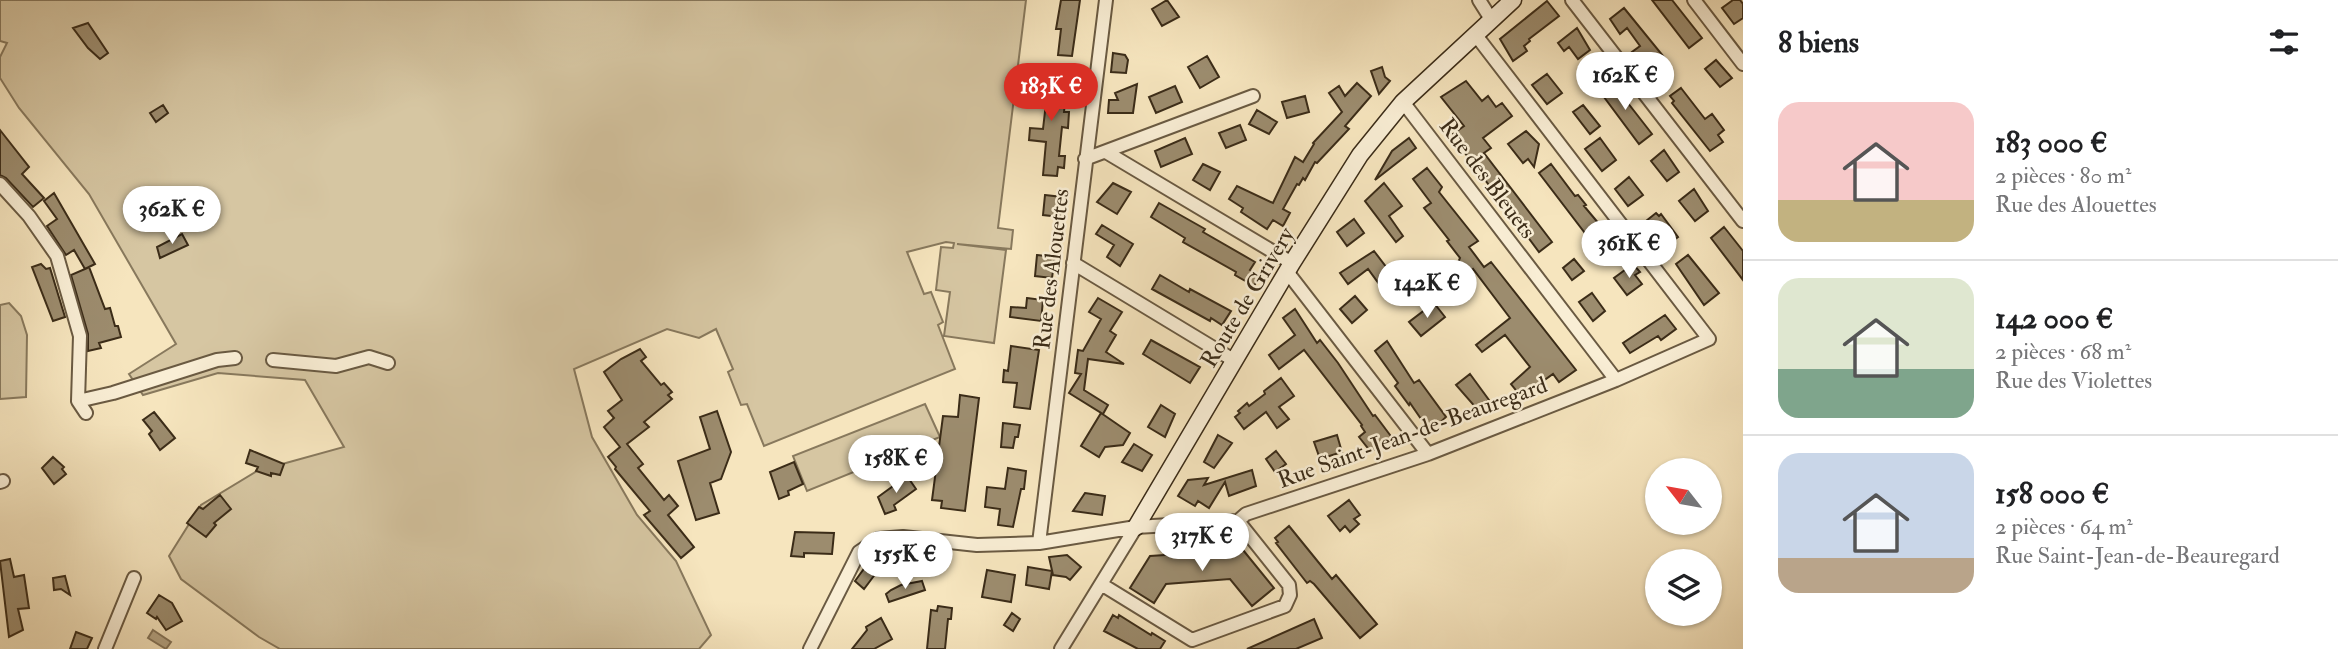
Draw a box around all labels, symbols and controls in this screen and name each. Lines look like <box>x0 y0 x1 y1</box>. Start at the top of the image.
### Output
icon: filters <box>2265 23 2303 61</box>
text: 8 biens <box>1778 24 1859 61</box>
pin: 162K € <box>1568 52 1682 112</box>
text: 162K € <box>1592 60 1658 89</box>
pin: 183K € <box>994 64 1108 123</box>
text: 183K € <box>1020 71 1082 100</box>
street label: Rue des Bleuets <box>1433 112 1542 244</box>
text: 183 000 € <box>1995 124 2108 161</box>
icon: home <box>1834 130 1918 214</box>
text: 2 pièces · 80 m² <box>1995 161 2131 190</box>
pin: 362K € <box>115 187 229 246</box>
street label: Rue des Alouettes <box>1027 187 1076 351</box>
text: Rue des Alouettes <box>1995 190 2157 219</box>
text: 362K € <box>139 194 205 223</box>
pin: 361K € <box>1572 220 1686 280</box>
street label: Route de Grivery <box>1194 221 1301 373</box>
text: 361K € <box>1598 228 1660 257</box>
pin: 142K € <box>1370 260 1484 320</box>
text: 142K € <box>1394 268 1460 297</box>
text: 142 000 € <box>1995 300 2113 337</box>
icon: home <box>1834 306 1918 390</box>
text: 2 pièces · 68 m² <box>1995 337 2131 366</box>
text: Rue des Violettes <box>1995 366 2152 395</box>
street label: Rue Saint-Jean-de-Beauregard <box>1273 370 1551 495</box>
pin: 158K € <box>839 435 953 495</box>
text: 158K € <box>864 443 928 472</box>
north arrow <box>1645 458 1722 536</box>
map controls <box>1645 458 1722 626</box>
text: 158 000 € <box>1995 475 2109 512</box>
icon: home <box>1834 481 1918 565</box>
text: 2 pièces · 64 m² <box>1995 512 2133 541</box>
pin: 317K € <box>1145 514 1259 573</box>
text: 317K € <box>1171 521 1233 550</box>
pin: 155K € <box>848 532 962 591</box>
text: 155K € <box>874 539 936 568</box>
text: Rue Saint-Jean-de-Beauregard <box>1995 541 2280 570</box>
button: layers <box>1645 549 1722 626</box>

